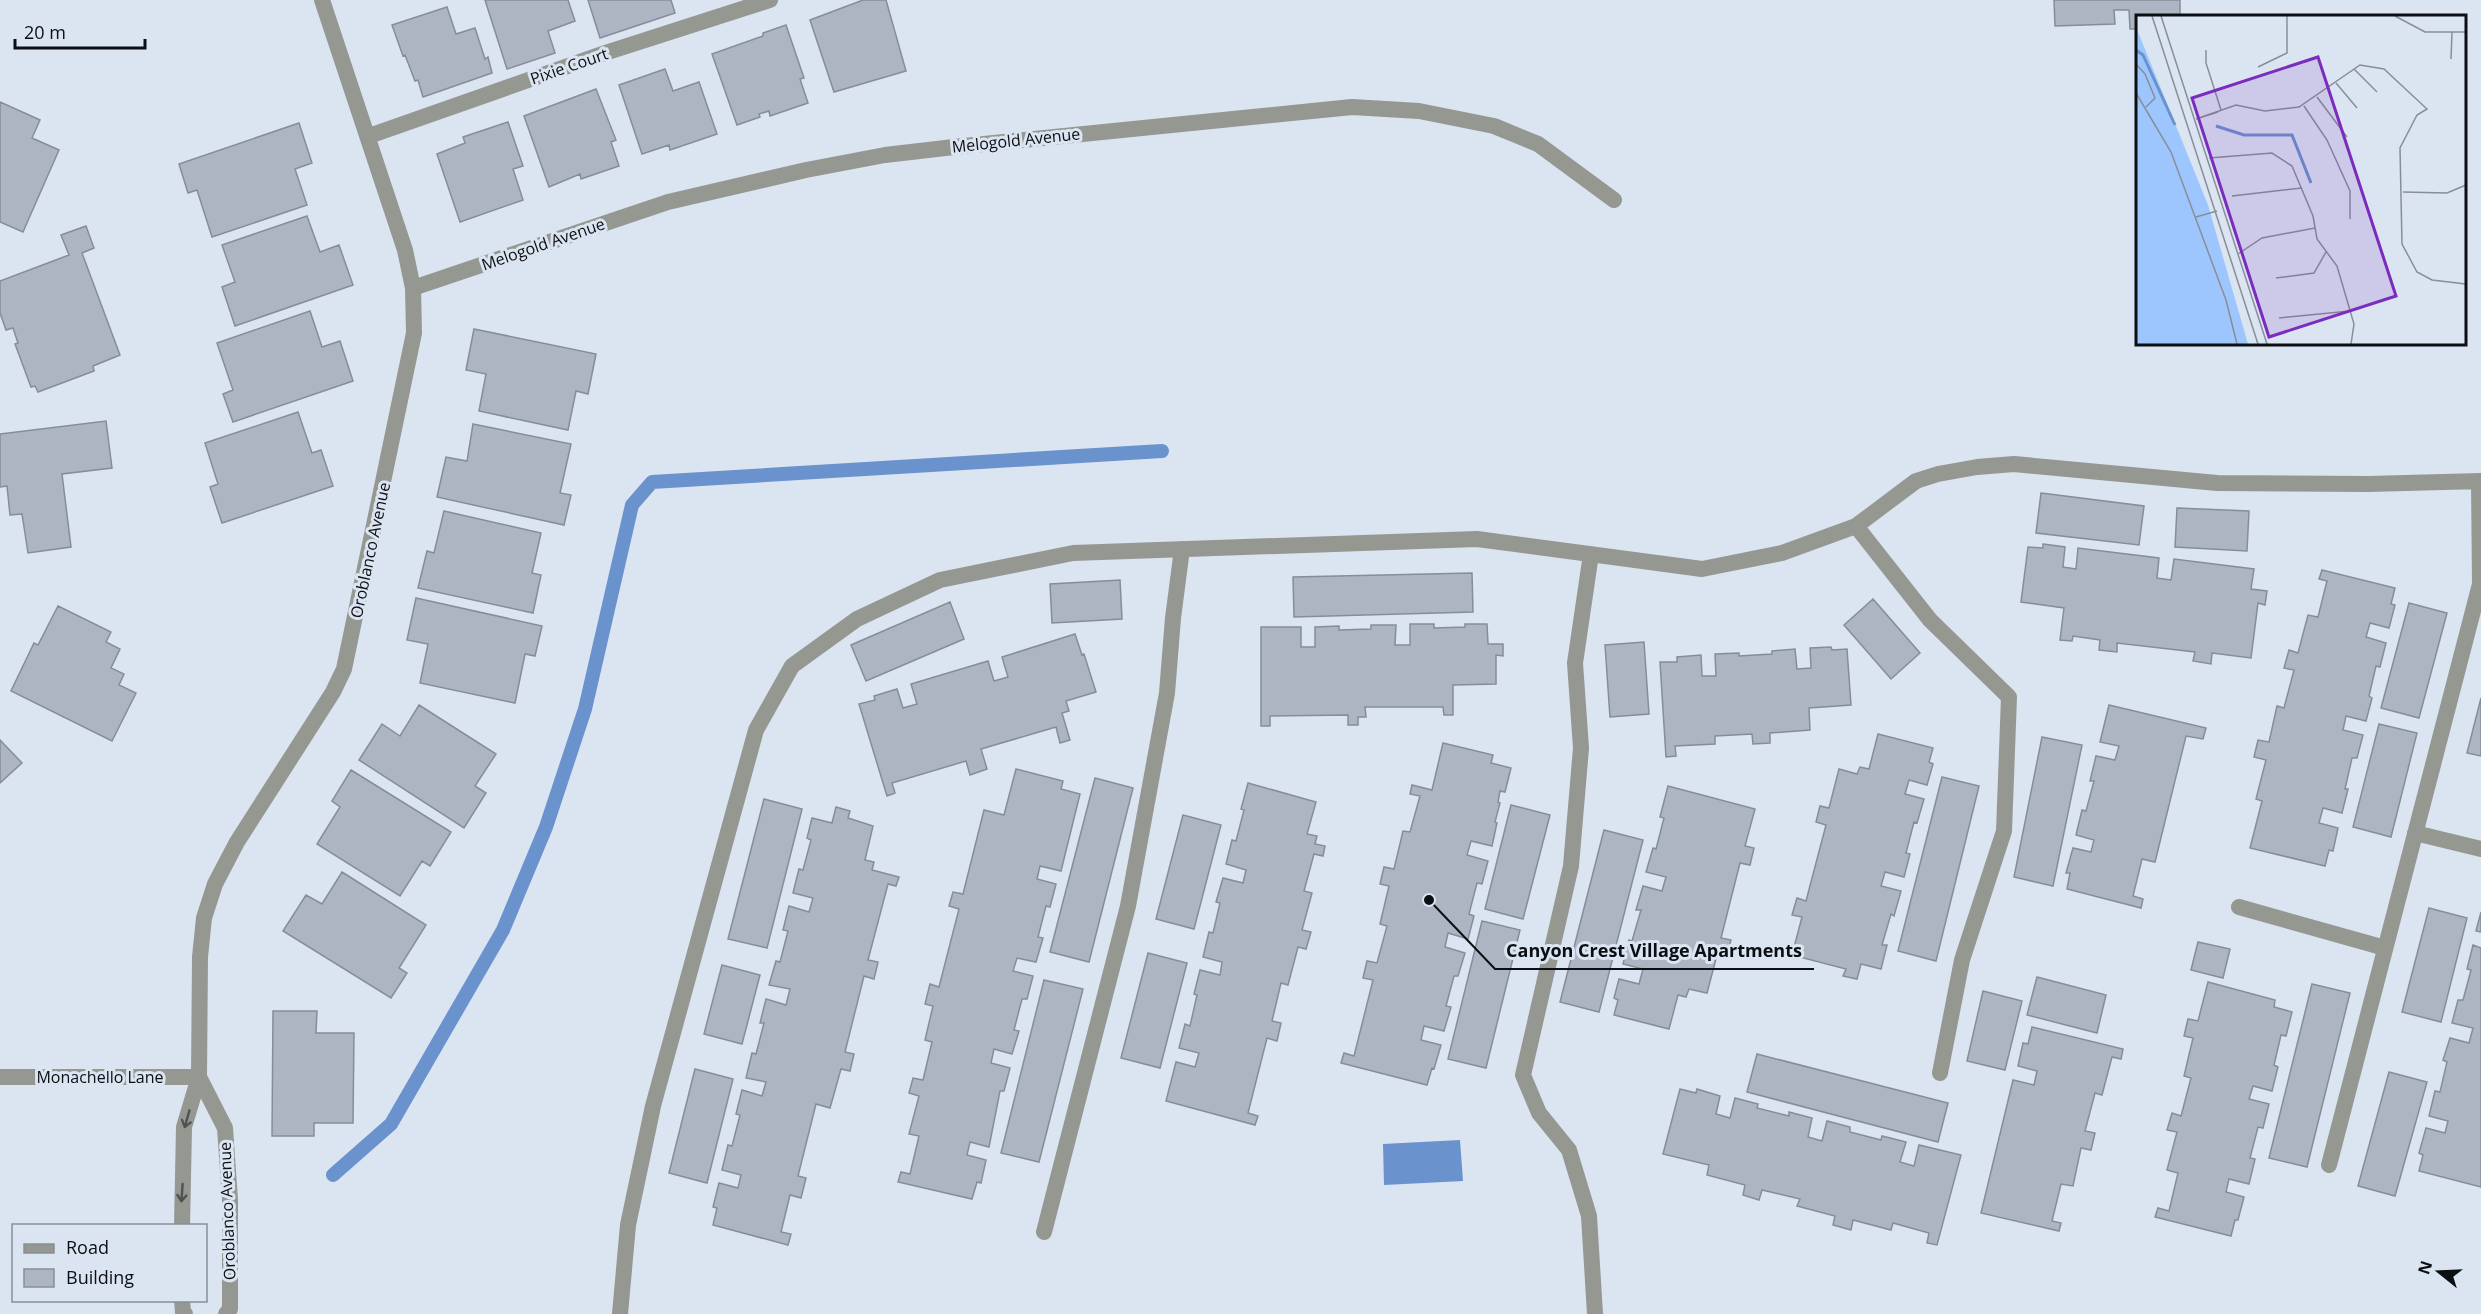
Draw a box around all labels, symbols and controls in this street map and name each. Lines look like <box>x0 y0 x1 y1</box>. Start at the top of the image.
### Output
scale bar <box>15 12 146 50</box>
inset map <box>2136 15 2466 345</box>
text: 20 m <box>24 20 66 44</box>
street label: Pixie Court <box>527 42 611 90</box>
street label: Melogold Avenue <box>951 122 1081 158</box>
street label: Melogold Avenue <box>478 213 608 275</box>
street label: Oroblanco Avenue <box>345 480 395 620</box>
callout: Canyon Crest Village Apartments <box>1495 933 1814 969</box>
text: Canyon Crest Village Apartments <box>1506 938 1802 962</box>
street label: Monachello Lane <box>36 1066 164 1088</box>
one-way arrow <box>181 1109 192 1128</box>
street label: Oroblanco Avenue <box>214 1142 240 1280</box>
one-way arrow <box>176 1183 187 1203</box>
legend <box>12 1224 207 1302</box>
text: Road <box>66 1235 109 1259</box>
north arrow <box>2409 1242 2469 1302</box>
text: N <box>2412 1258 2437 1277</box>
text: Building <box>66 1265 134 1289</box>

